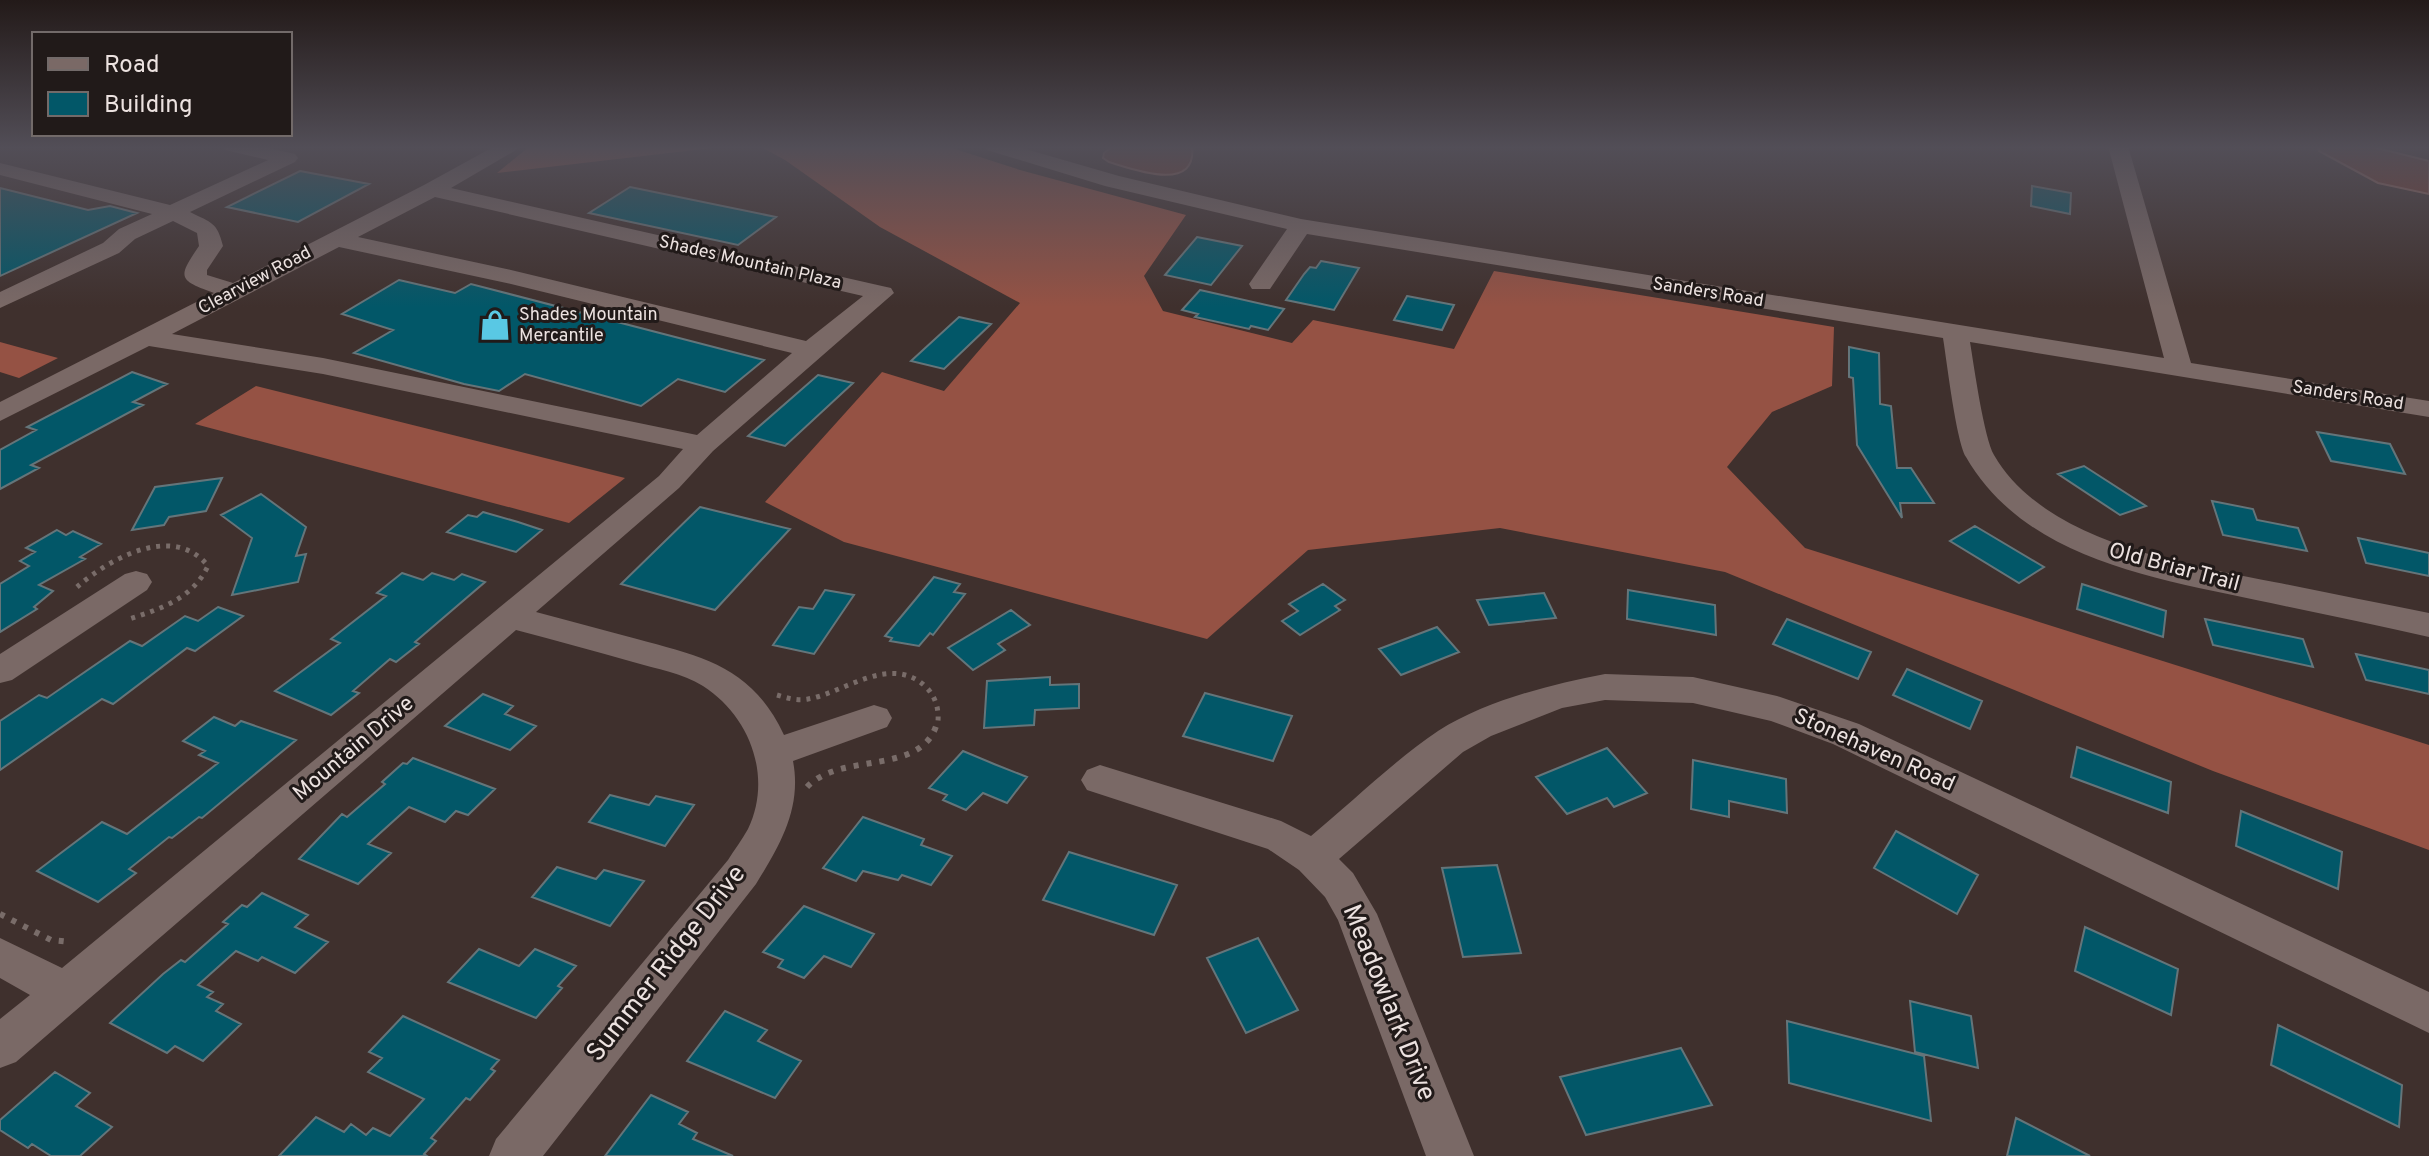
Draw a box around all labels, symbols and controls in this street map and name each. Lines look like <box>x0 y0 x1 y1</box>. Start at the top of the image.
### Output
legend <box>32 32 292 136</box>
text: Road <box>104 51 160 81</box>
text: Building <box>104 91 193 121</box>
street label: Shades Mountain Plaza <box>656 231 844 295</box>
street label: Clearview Road <box>194 242 316 320</box>
street label: Sanders Road <box>1651 273 1765 313</box>
place label: Shades Mountain Mercantile <box>519 304 658 348</box>
shop icon: Shades Mountain Mercantile <box>478 308 512 342</box>
street label: Sanders Road <box>2291 376 2405 416</box>
street label: Old Briar Trail <box>2106 538 2242 598</box>
street label: Mountain Drive <box>288 691 420 807</box>
street label: Stonehaven Road <box>1789 703 1959 799</box>
street label: Summer Ridge Drive <box>580 859 754 1069</box>
street label: Meadowlark Drive <box>1334 900 1442 1106</box>

